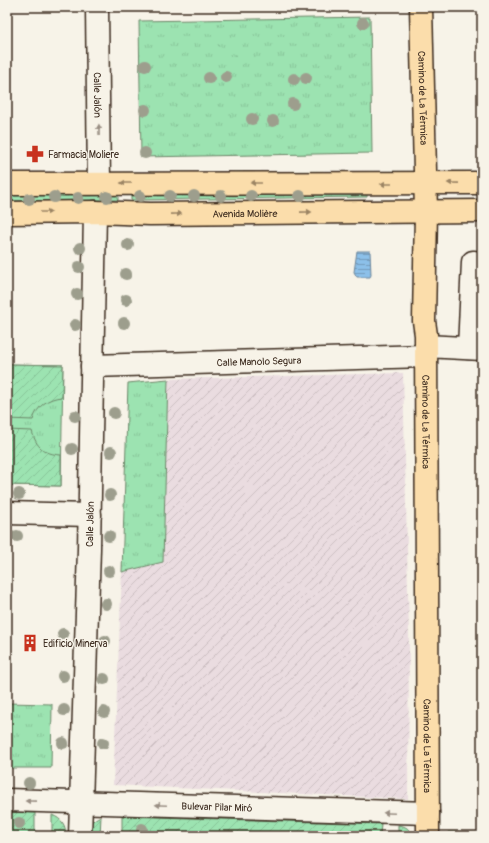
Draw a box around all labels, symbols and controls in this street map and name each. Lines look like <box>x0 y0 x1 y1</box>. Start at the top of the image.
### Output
street label: Camino de La Térmica <box>415 51 429 146</box>
street label: Calle Jalón <box>91 72 103 118</box>
one-way arrow <box>96 123 102 136</box>
pharmacy icon: Farmacia Moliere <box>25 144 45 164</box>
place label: Farmacia Moliere <box>48 149 119 161</box>
one-way arrow <box>119 180 132 186</box>
one-way arrow <box>249 180 262 186</box>
one-way arrow <box>446 180 459 186</box>
one-way arrow <box>379 181 392 187</box>
street label: Avenida Molière <box>213 208 277 220</box>
one-way arrow <box>40 209 53 215</box>
one-way arrow <box>300 209 312 216</box>
one-way arrow <box>170 211 183 217</box>
street label: Calle Manolo Segura <box>217 355 302 369</box>
street label: Camino de La Térmica <box>419 375 432 469</box>
street label: Calle Jalón <box>84 501 97 547</box>
building icon: Edificio Minerva <box>20 633 40 653</box>
place label: Edificio Minerva <box>43 638 108 650</box>
street label: Camino de La Térmica <box>420 699 433 793</box>
one-way arrow <box>25 797 37 804</box>
street label: Bulevar Pilar Miró <box>181 800 253 815</box>
one-way arrow <box>155 801 167 808</box>
one-way arrow <box>383 809 395 816</box>

